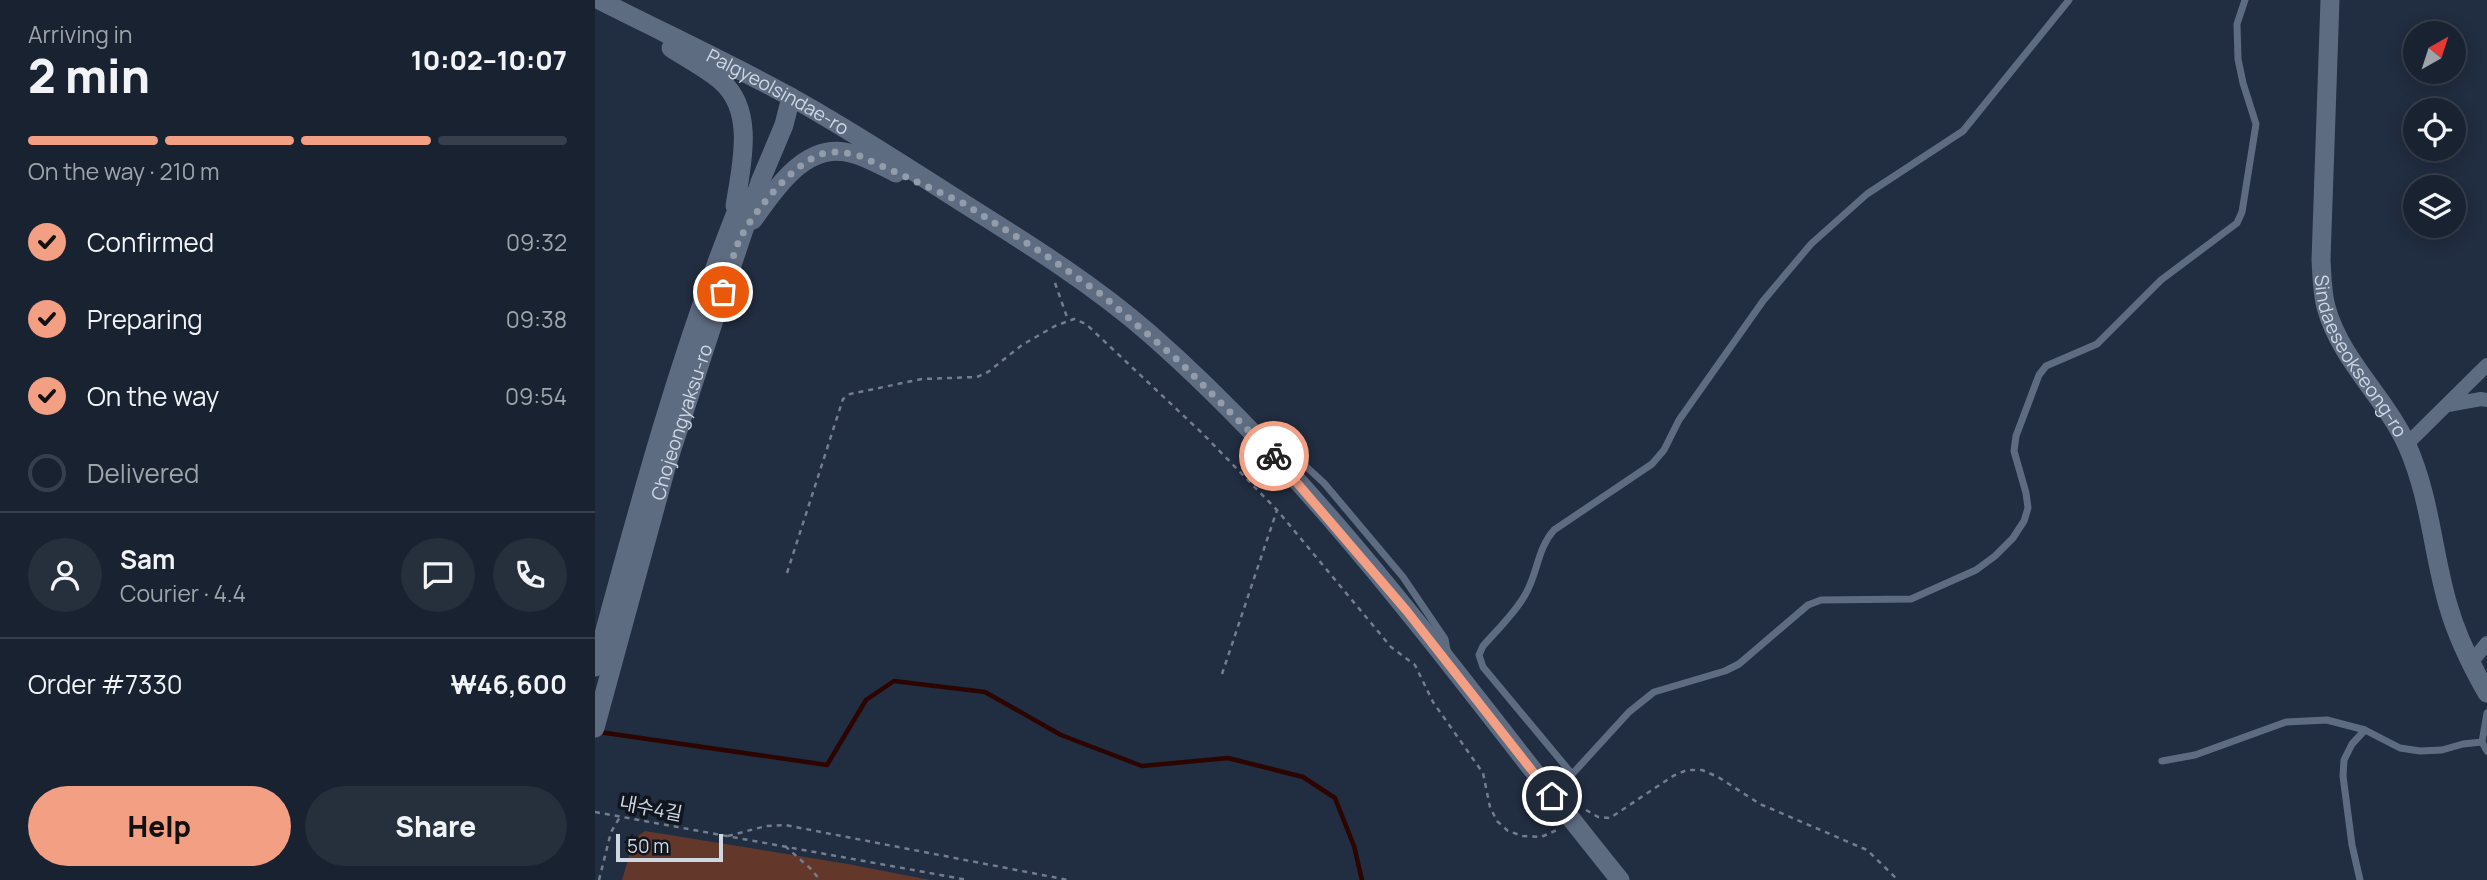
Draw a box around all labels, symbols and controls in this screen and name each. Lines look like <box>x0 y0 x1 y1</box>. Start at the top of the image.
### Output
text: Arriving in <box>28 18 133 50</box>
north arrow <box>2403 21 2466 84</box>
map controls <box>2403 21 2466 238</box>
text: 10:02–10:07 <box>411 42 567 78</box>
street label: Palgyeolsindae-ro <box>702 42 854 141</box>
text: 2 min <box>28 44 150 107</box>
button: locate <box>2403 98 2466 161</box>
text: On the way · 210 m <box>28 155 220 187</box>
button: layers <box>2403 175 2466 238</box>
icon: check <box>28 223 66 261</box>
text: Confirmed <box>87 224 214 260</box>
text: 09:32 <box>506 226 567 258</box>
pin <box>693 262 753 322</box>
icon: bag <box>704 273 742 311</box>
street label: Sindaeseokseong-ro <box>2309 274 2414 442</box>
icon: check <box>28 300 66 338</box>
text: Preparing <box>87 301 203 337</box>
text: 09:38 <box>506 303 567 335</box>
street label: Chojeongyaksu-ro <box>645 341 718 503</box>
icon: check <box>28 377 66 415</box>
text: On the way <box>87 378 219 414</box>
text: 09:54 <box>505 380 567 412</box>
courier <box>1239 421 1309 491</box>
icon: bike <box>1255 437 1293 475</box>
text: Delivered <box>87 455 199 491</box>
button: person <box>28 538 102 612</box>
button: chat <box>401 538 475 612</box>
button: phone <box>493 538 567 612</box>
text: Sam <box>120 541 175 577</box>
text: Courier · 4.4 <box>120 577 246 609</box>
text: Order #7330 <box>28 666 183 702</box>
text: ₩46,600 <box>450 666 567 702</box>
pin <box>1522 766 1582 826</box>
icon: home <box>1533 777 1571 815</box>
button: Help <box>28 786 291 866</box>
button: Share <box>305 786 567 866</box>
street label: 내수4길 <box>617 789 685 827</box>
scale bar <box>616 831 723 863</box>
text: 50 m <box>627 833 669 859</box>

